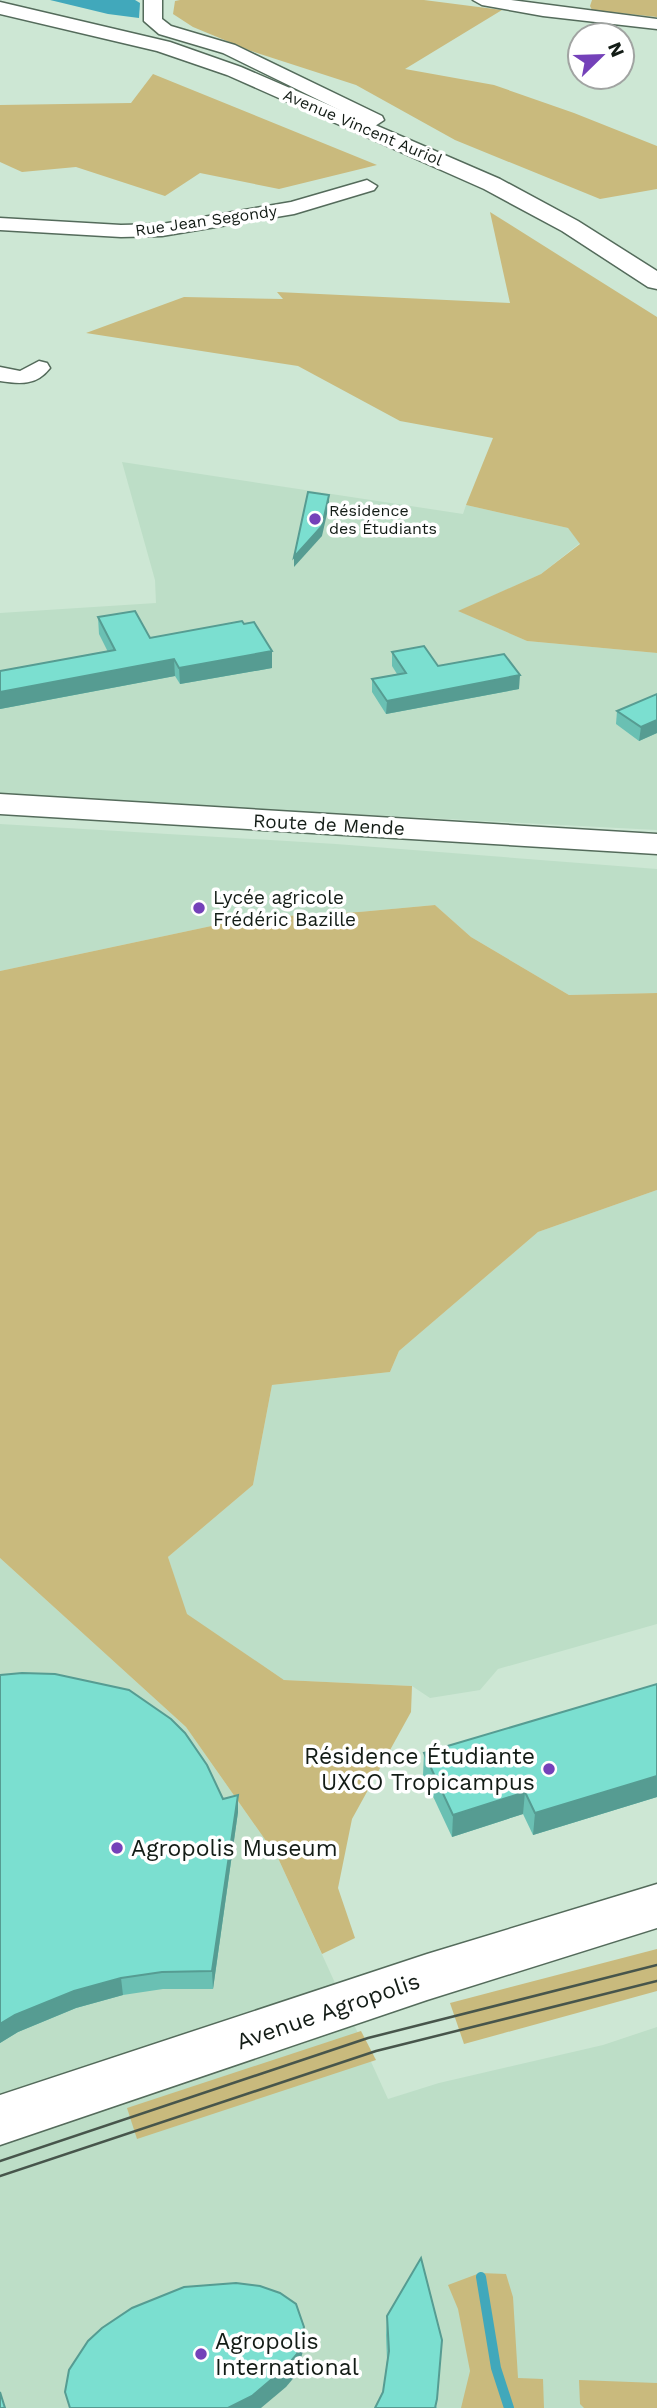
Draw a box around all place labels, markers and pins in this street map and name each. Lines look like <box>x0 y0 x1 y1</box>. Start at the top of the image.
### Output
place label: Résidence des Étudiants <box>329 501 437 538</box>
marker: Résidence des Étudiants <box>307 511 323 527</box>
place label: Lycée agricole Frédéric Bazille <box>213 886 356 931</box>
marker: Lycée agricole Frédéric Bazille <box>191 900 207 916</box>
place label: Résidence Étudiante UXCO Tropicampus <box>304 1743 535 1796</box>
marker: Résidence Étudiante UXCO Tropicampus <box>541 1761 557 1777</box>
place label: Agropolis Museum <box>131 1835 338 1862</box>
marker: Agropolis Museum <box>109 1840 125 1856</box>
place label: Agropolis International <box>215 2328 359 2381</box>
marker: Agropolis International <box>193 2346 209 2362</box>

